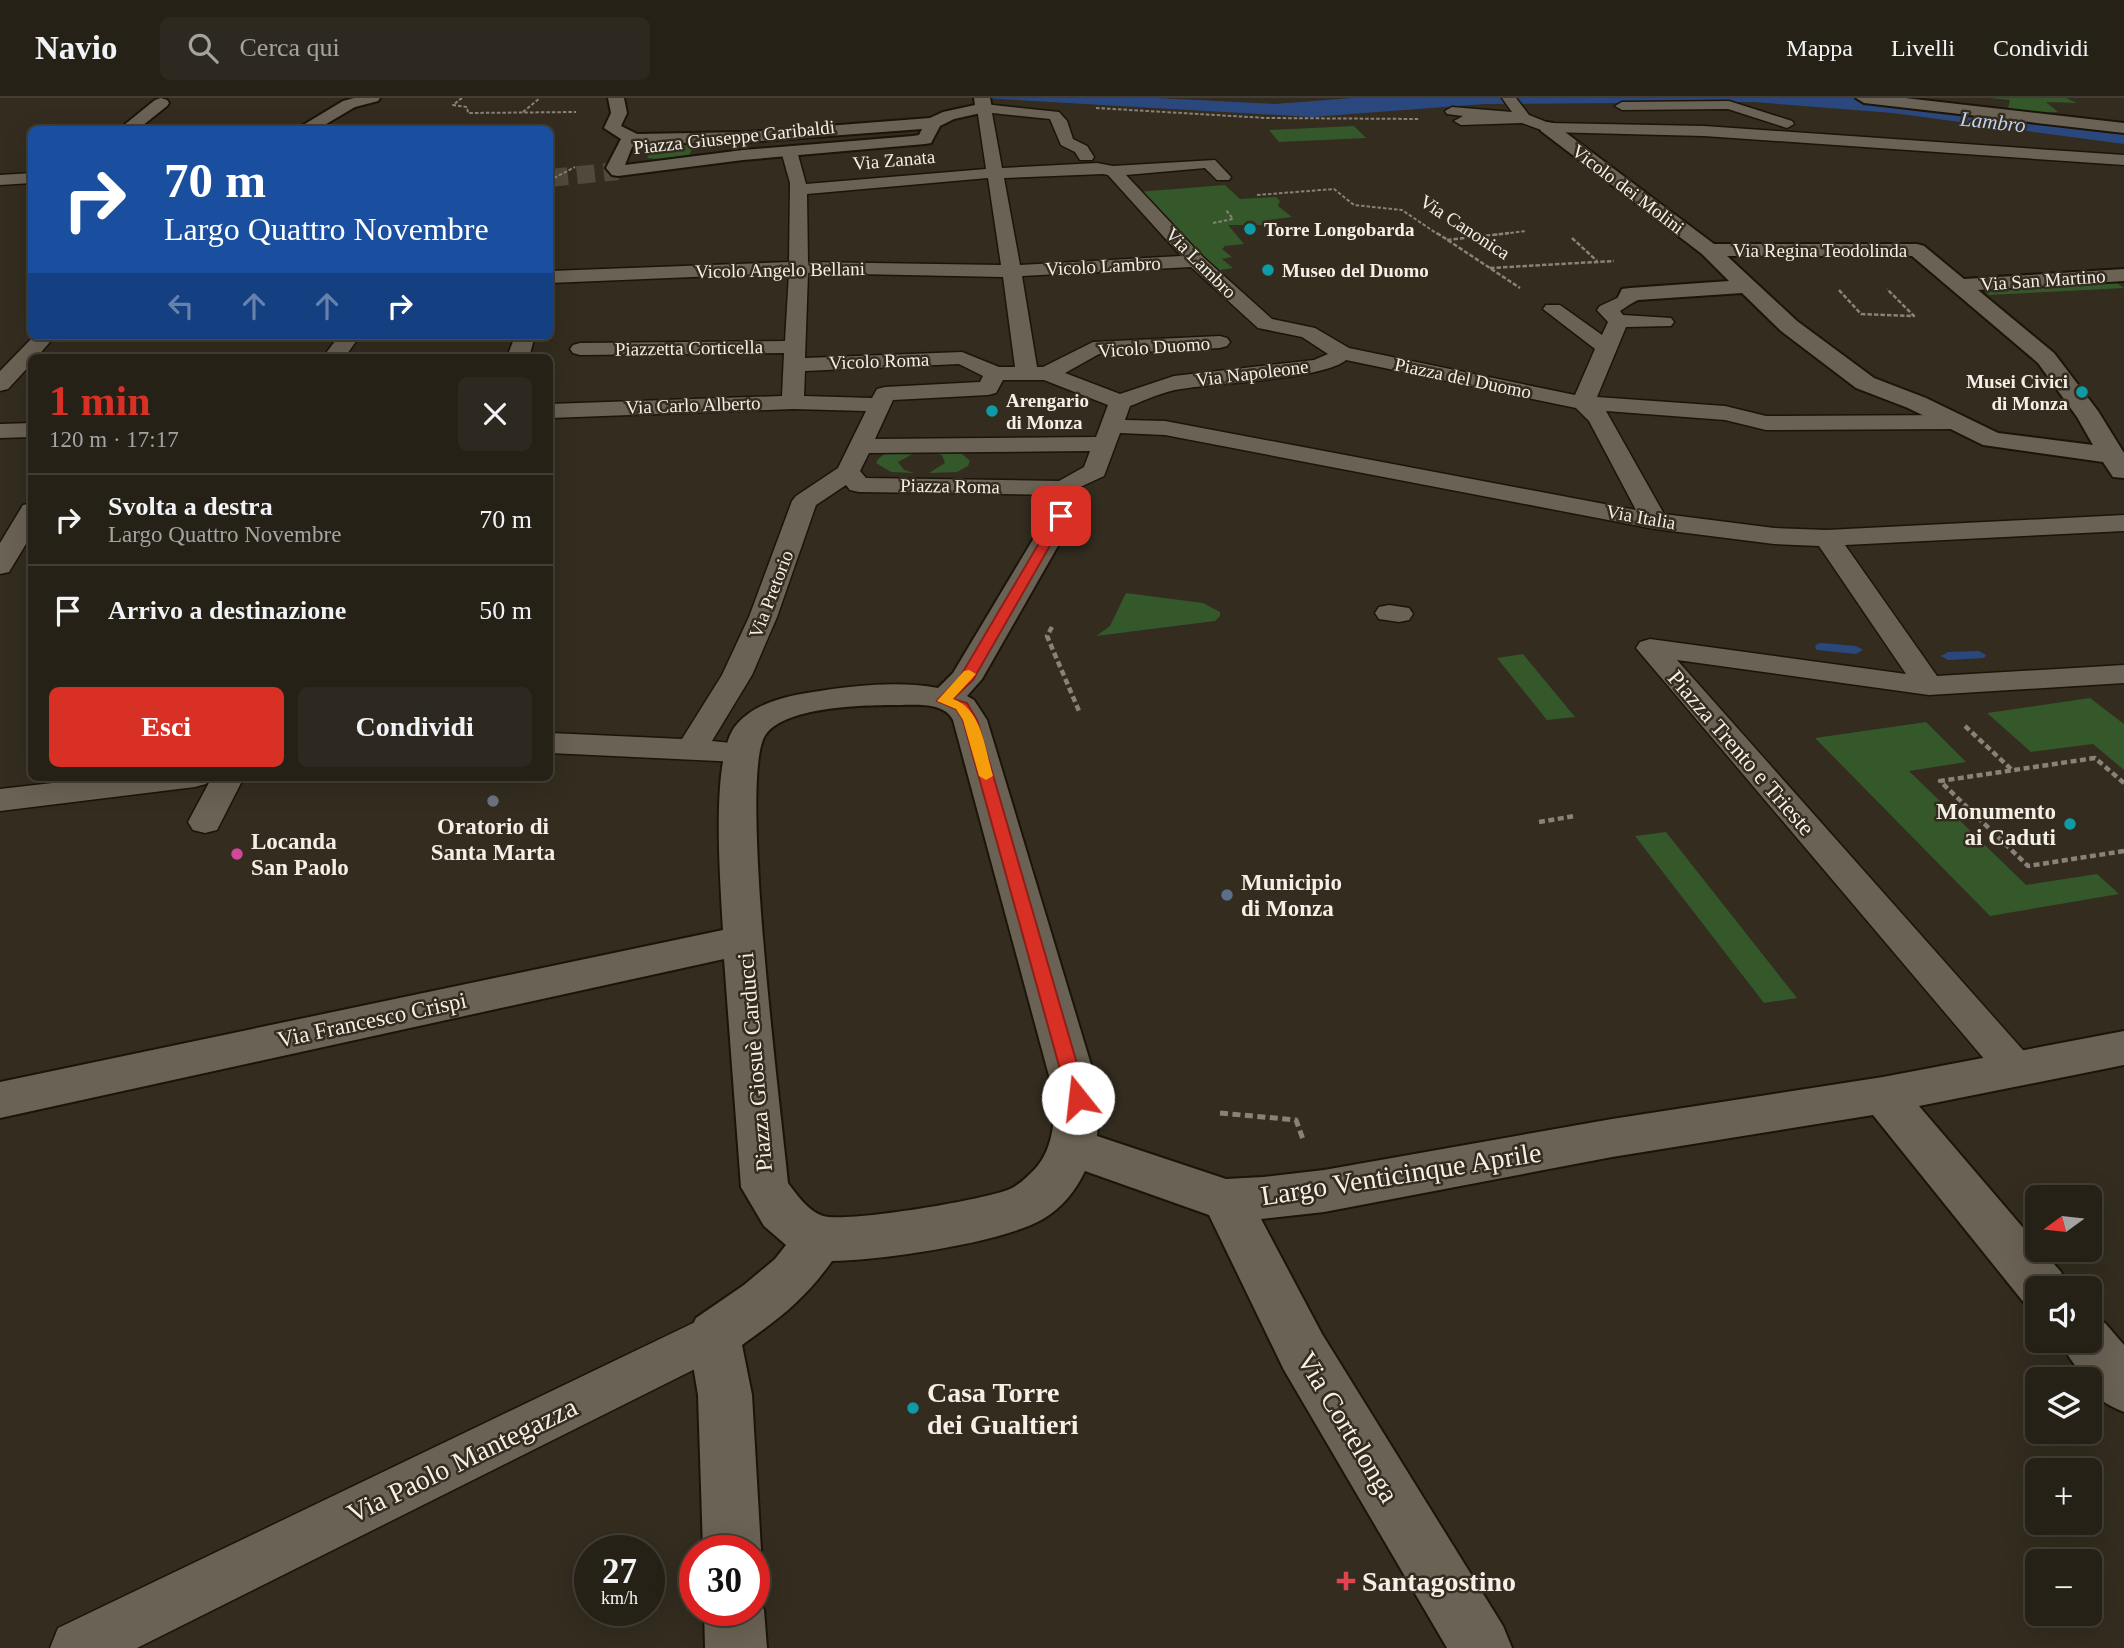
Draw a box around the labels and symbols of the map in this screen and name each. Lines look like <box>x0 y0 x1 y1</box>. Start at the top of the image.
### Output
water label: Lambro <box>1958 107 2027 137</box>
street label: Piazza Giuseppe Garibaldi <box>632 116 836 158</box>
street label: Vicolo dei Molini <box>1568 140 1688 238</box>
street label: Via Zanata <box>852 146 937 174</box>
street label: Via Canonica <box>1416 190 1514 264</box>
place label: Torre Longobarda <box>1264 219 1415 240</box>
marker: Torre Longobarda <box>1242 221 1258 237</box>
street label: Via Lambro <box>1161 223 1241 303</box>
street label: Via Regina Teodolinda <box>1733 240 1908 261</box>
street label: Vicolo Lambro <box>1045 252 1161 280</box>
street label: Vicolo Angelo Bellani <box>695 258 865 282</box>
place label: Museo del Duomo <box>1282 260 1429 281</box>
marker: Museo del Duomo <box>1260 262 1276 278</box>
street label: Via San Martino <box>1980 265 2106 295</box>
street label: Vicolo Duomo <box>1097 333 1211 361</box>
street label: Piazzetta Corticella <box>615 336 764 360</box>
street label: Vicolo Roma <box>828 349 930 373</box>
street label: Piazza del Duomo <box>1393 353 1533 403</box>
street label: Via Napoleone <box>1194 356 1310 390</box>
place label: Musei Civici di Monza <box>1966 371 2068 414</box>
marker: Musei Civici di Monza <box>2074 384 2090 400</box>
place label: Arengario di Monza <box>1006 390 1089 433</box>
street label: Via Carlo Alberto <box>625 392 761 418</box>
marker: Arengario di Monza <box>984 403 1000 419</box>
street label: Piazza Roma <box>900 475 1001 497</box>
pin <box>1031 486 1091 546</box>
street label: Via Italia <box>1605 501 1678 534</box>
street label: Via Pretorio <box>745 547 797 641</box>
street label: Piazza Trento e Trieste <box>1663 665 1819 841</box>
marker: Oratorio di Santa Marta <box>485 793 501 809</box>
place label: Monumento ai Caduti <box>1936 799 2057 850</box>
place label: Oratorio di Santa Marta <box>431 814 556 865</box>
marker: Monumento ai Caduti <box>2062 816 2078 832</box>
place label: Locanda San Paolo <box>251 829 349 880</box>
marker: Locanda San Paolo <box>229 846 245 862</box>
place label: Municipio di Monza <box>1241 870 1342 921</box>
marker: Municipio di Monza <box>1219 887 1235 903</box>
street label: Piazza Giosuè Carducci <box>733 951 777 1173</box>
street label: Via Francesco Crispi <box>275 988 469 1052</box>
position arrow <box>1041 1061 1115 1135</box>
street label: Largo Venticinque Aprile <box>1259 1137 1543 1211</box>
north arrow <box>2025 1185 2102 1262</box>
street label: Via Cortelonga <box>1291 1346 1405 1508</box>
place label: Casa Torre dei Gualtieri <box>927 1377 1079 1440</box>
street label: Via Paolo Mantegazza <box>342 1391 582 1529</box>
marker: Casa Torre dei Gualtieri <box>905 1400 921 1416</box>
speed limit sign: 30 <box>679 1535 770 1626</box>
place label: Santagostino <box>1362 1566 1516 1597</box>
marker: Santagostino <box>1336 1571 1356 1591</box>

